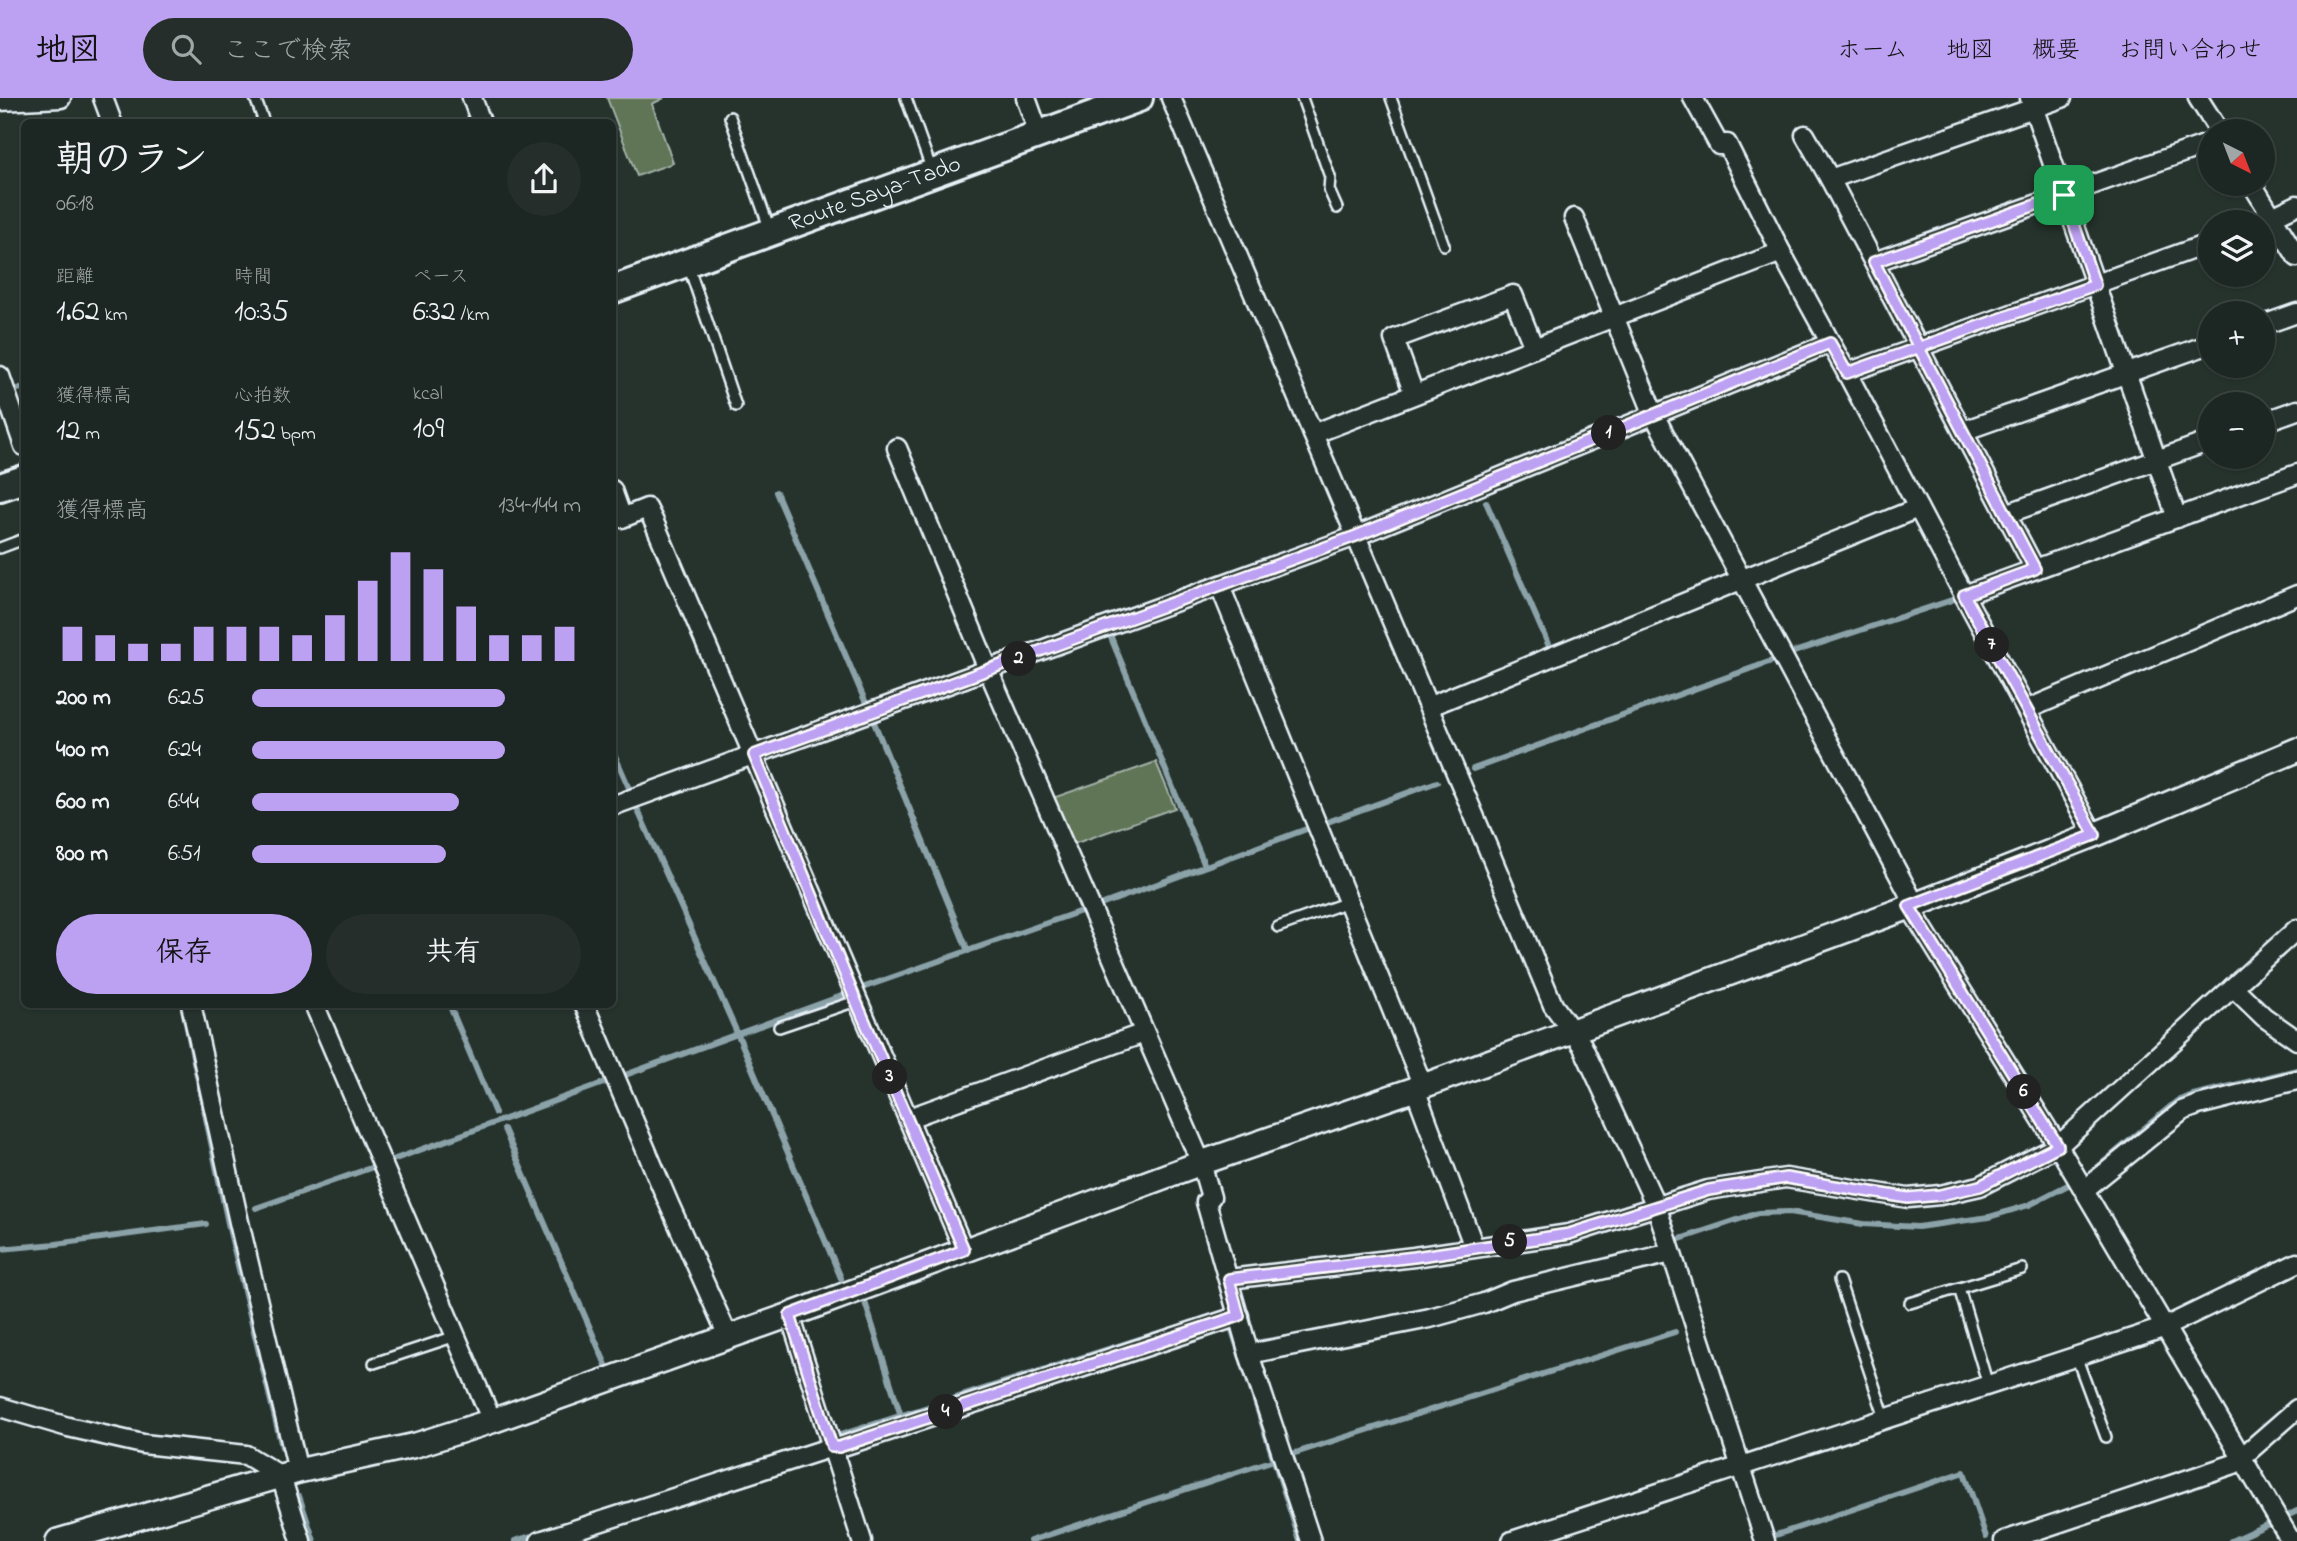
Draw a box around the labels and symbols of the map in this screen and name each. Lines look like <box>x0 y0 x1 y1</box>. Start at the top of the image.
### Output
north arrow <box>2198 119 2275 196</box>
street label: Route Saya-Tado <box>784 147 966 242</box>
pin <box>2034 165 2094 225</box>
pin: 1 <box>1592 416 1626 450</box>
pin: 7 <box>1974 628 2010 662</box>
pin: 2 <box>1002 642 1036 676</box>
pin: 3 <box>872 1060 908 1094</box>
pin: 6 <box>2007 1074 2042 1110</box>
pin: 5 <box>1492 1224 1528 1260</box>
pin: 4 <box>928 1394 964 1430</box>

